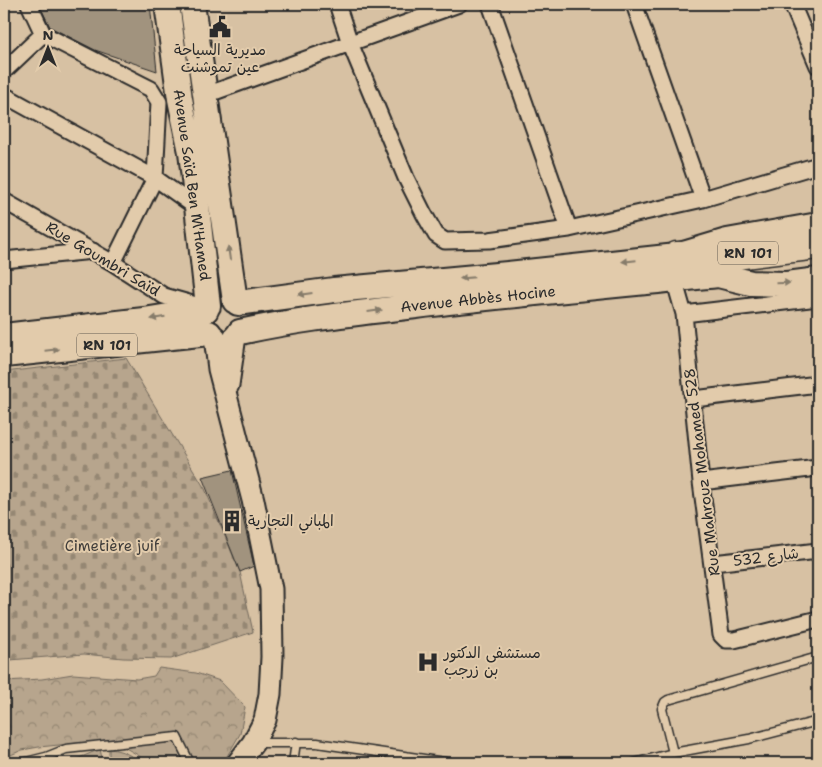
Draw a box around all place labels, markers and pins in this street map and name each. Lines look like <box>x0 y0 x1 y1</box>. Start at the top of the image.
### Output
public building icon: مديرية السياحة عين تموشنت <box>207 14 233 40</box>
place label: مديرية السياحة عين تموشنت <box>174 40 266 77</box>
building icon: المباني التجارية <box>219 508 245 534</box>
place label: المباني التجارية <box>248 511 334 534</box>
place label: مستشفى الدكتور بن زرجب <box>443 643 541 680</box>
hospital icon: مستشفى الدكتور بن زرجب <box>415 649 441 675</box>

